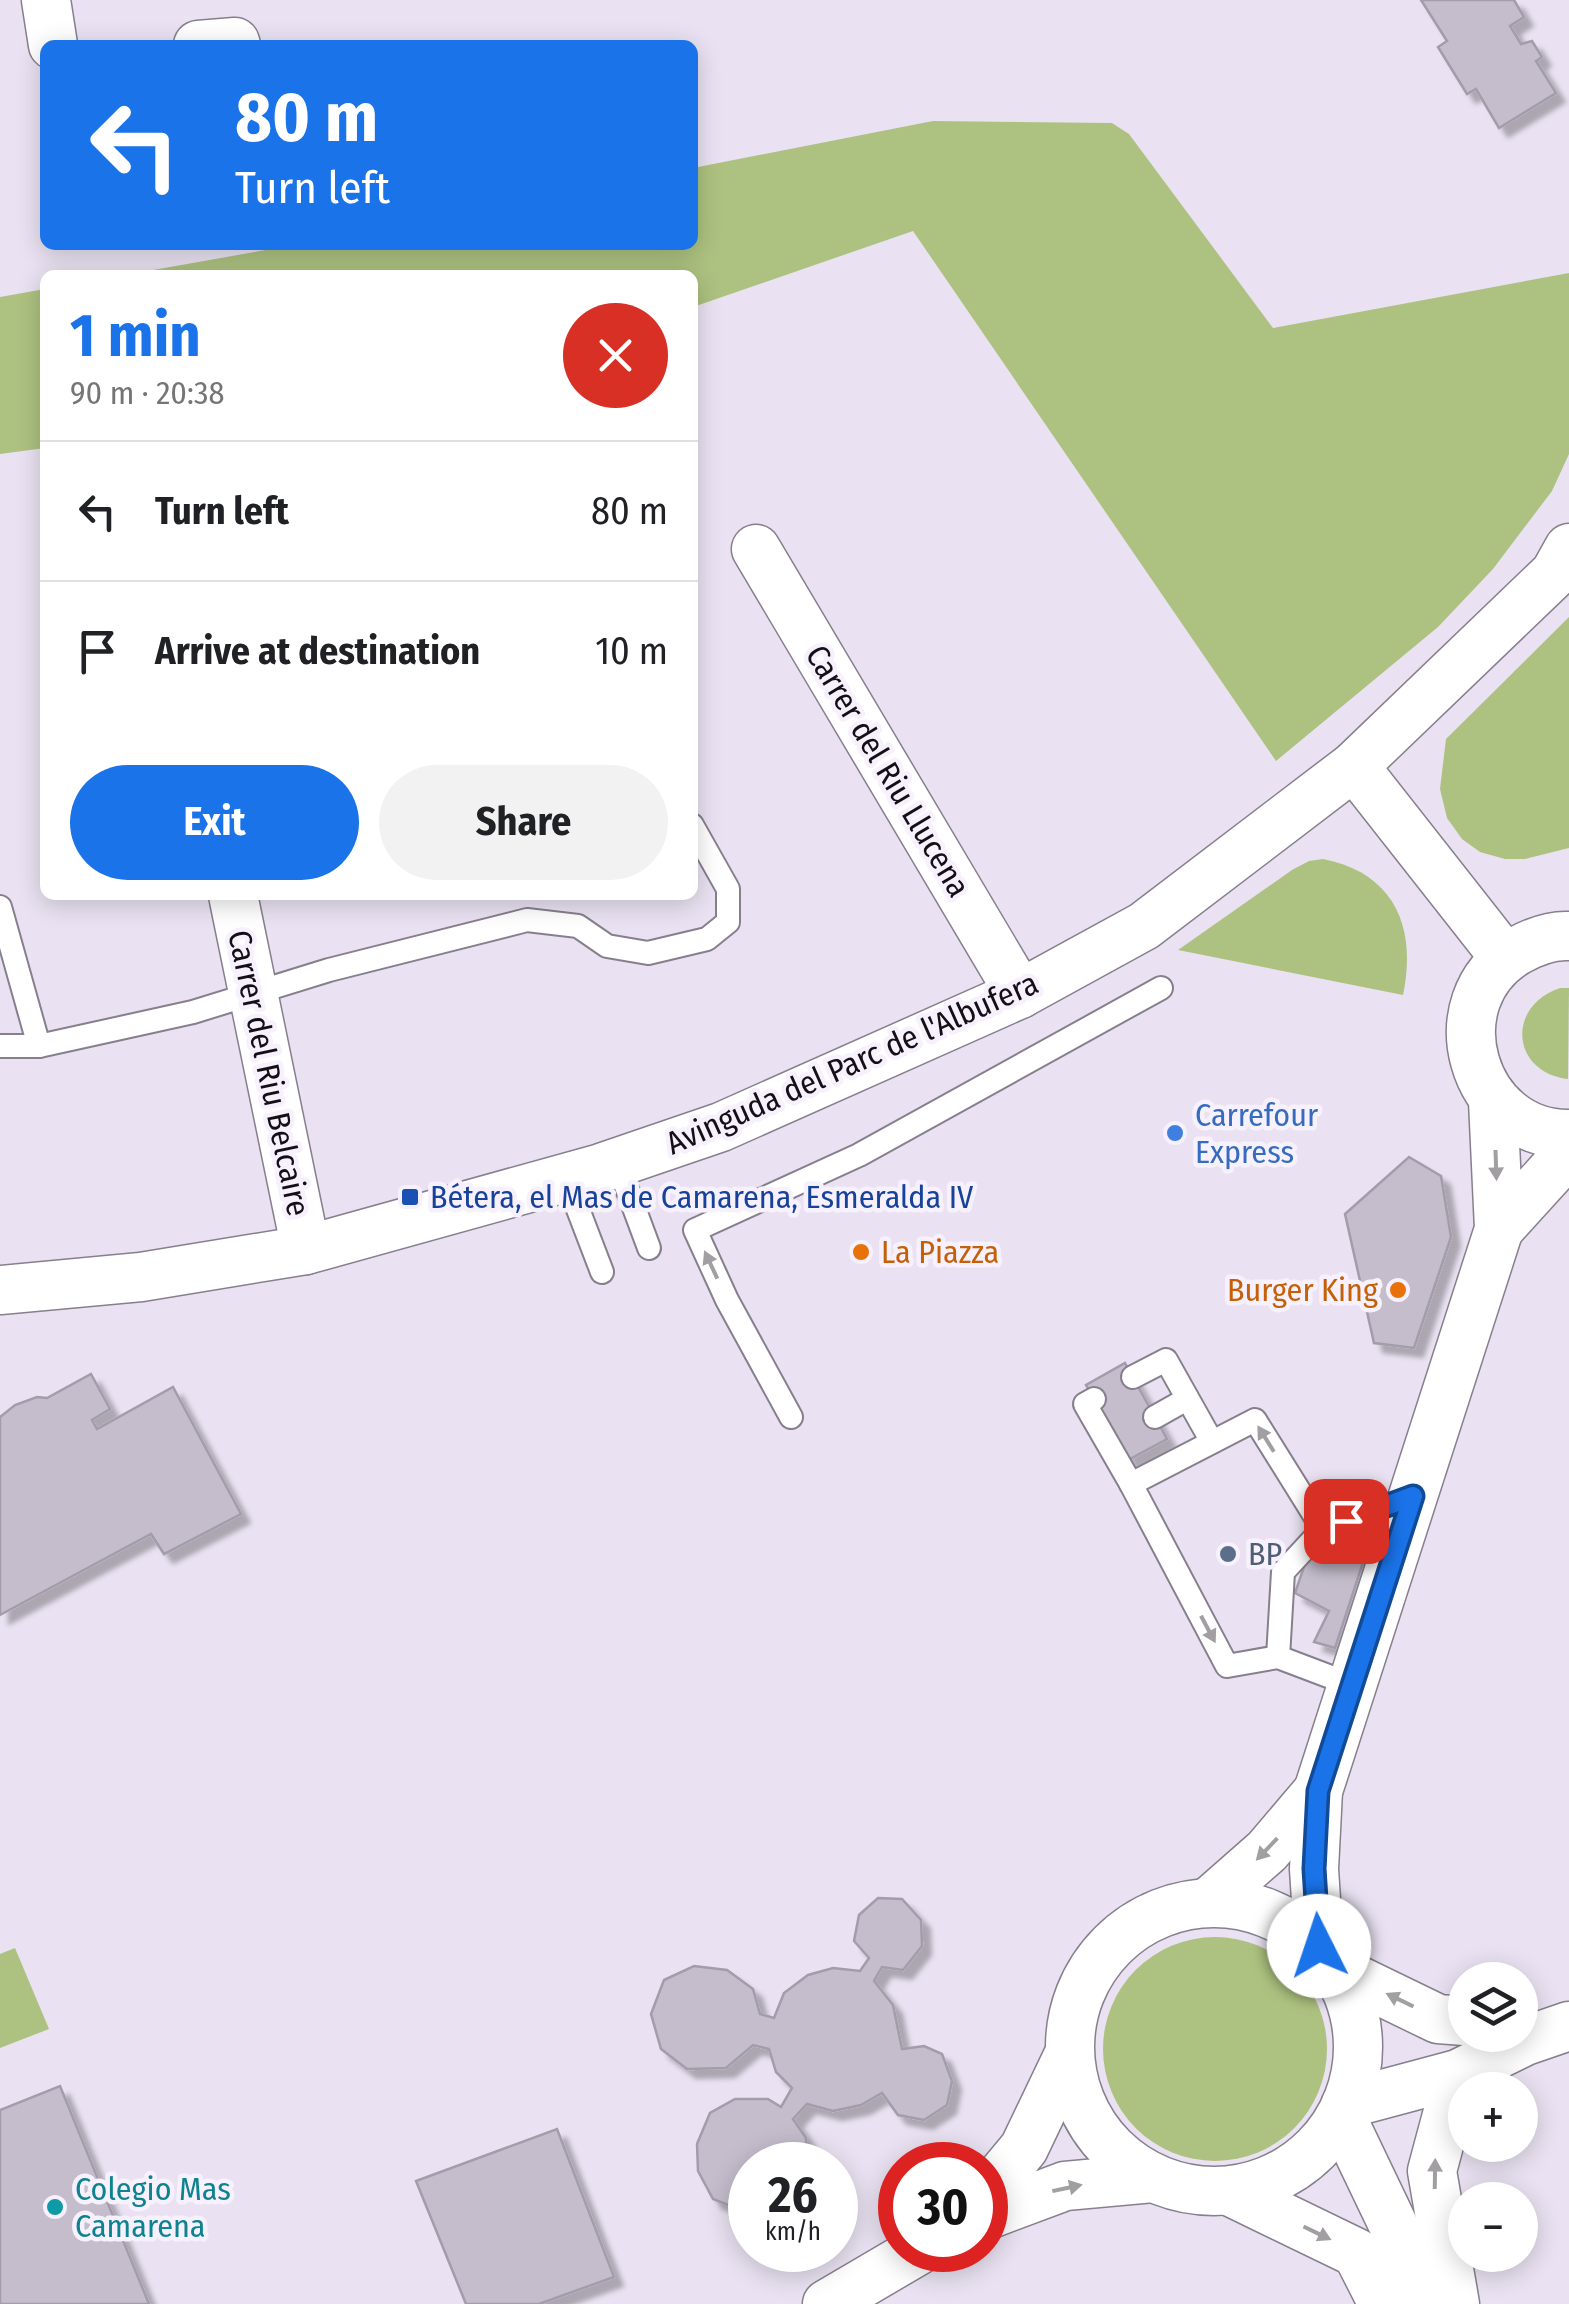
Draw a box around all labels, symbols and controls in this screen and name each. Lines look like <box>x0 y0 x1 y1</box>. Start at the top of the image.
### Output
text: 80 m <box>235 76 378 160</box>
icon: left <box>70 80 200 210</box>
text: Turn left <box>235 161 390 215</box>
text: 1 min <box>70 300 201 372</box>
button: close <box>563 303 668 408</box>
text: 90 m · 20:38 <box>70 374 224 412</box>
icon: left <box>70 484 125 539</box>
text: Turn left <box>155 488 289 534</box>
text: 80 m <box>591 488 668 534</box>
icon: arrive <box>70 624 125 679</box>
text: Arrive at destination <box>155 628 480 674</box>
text: 10 m <box>595 628 668 674</box>
street label: Carrer del Riu Llucena <box>798 638 978 904</box>
button: Exit <box>70 765 359 880</box>
button: Share <box>379 765 668 880</box>
street label: Carrer del Riu Belcaire <box>220 927 318 1219</box>
street label: Avinguda del Parc de l'Albufera <box>660 964 1044 1162</box>
place label: Carrefour Express <box>1195 1096 1318 1171</box>
marker: Carrefour Express <box>1164 1122 1186 1144</box>
one-way arrow <box>1488 1150 1504 1182</box>
place label: Bétera, el Mas de Camarena, Esmeralda IV <box>430 1178 974 1216</box>
marker: Bétera, el Mas de Camarena, Esmeralda IV <box>399 1186 421 1208</box>
place label: La Piazza <box>881 1233 999 1271</box>
marker: La Piazza <box>850 1241 872 1263</box>
one-way arrow <box>703 1250 719 1280</box>
place label: Burger King <box>1227 1271 1378 1309</box>
marker: Burger King <box>1387 1279 1409 1301</box>
one-way arrow <box>1258 1425 1276 1453</box>
pin <box>1304 1479 1389 1564</box>
icon: arrive <box>1319 1494 1374 1549</box>
place label: BP <box>1248 1535 1282 1573</box>
marker: BP <box>1217 1543 1239 1565</box>
one-way arrow <box>1199 1615 1216 1644</box>
one-way arrow <box>1255 1837 1279 1861</box>
position arrow <box>1267 1894 1371 1998</box>
map controls <box>1448 1962 1538 2272</box>
button: layers <box>1448 1962 1538 2052</box>
one-way arrow <box>1385 1992 1414 2009</box>
button: + <box>1448 2072 1538 2162</box>
speed limit sign: 30 <box>878 2142 1008 2272</box>
one-way arrow <box>1428 2157 1444 2189</box>
text: 26 <box>768 2165 818 2225</box>
place label: Colegio Mas Camarena <box>75 2170 231 2245</box>
one-way arrow <box>1052 2180 1083 2196</box>
button: − <box>1448 2182 1538 2272</box>
marker: Colegio Mas Camarena <box>44 2196 66 2218</box>
text: km/h <box>765 2217 821 2247</box>
one-way arrow <box>1302 2224 1331 2241</box>

